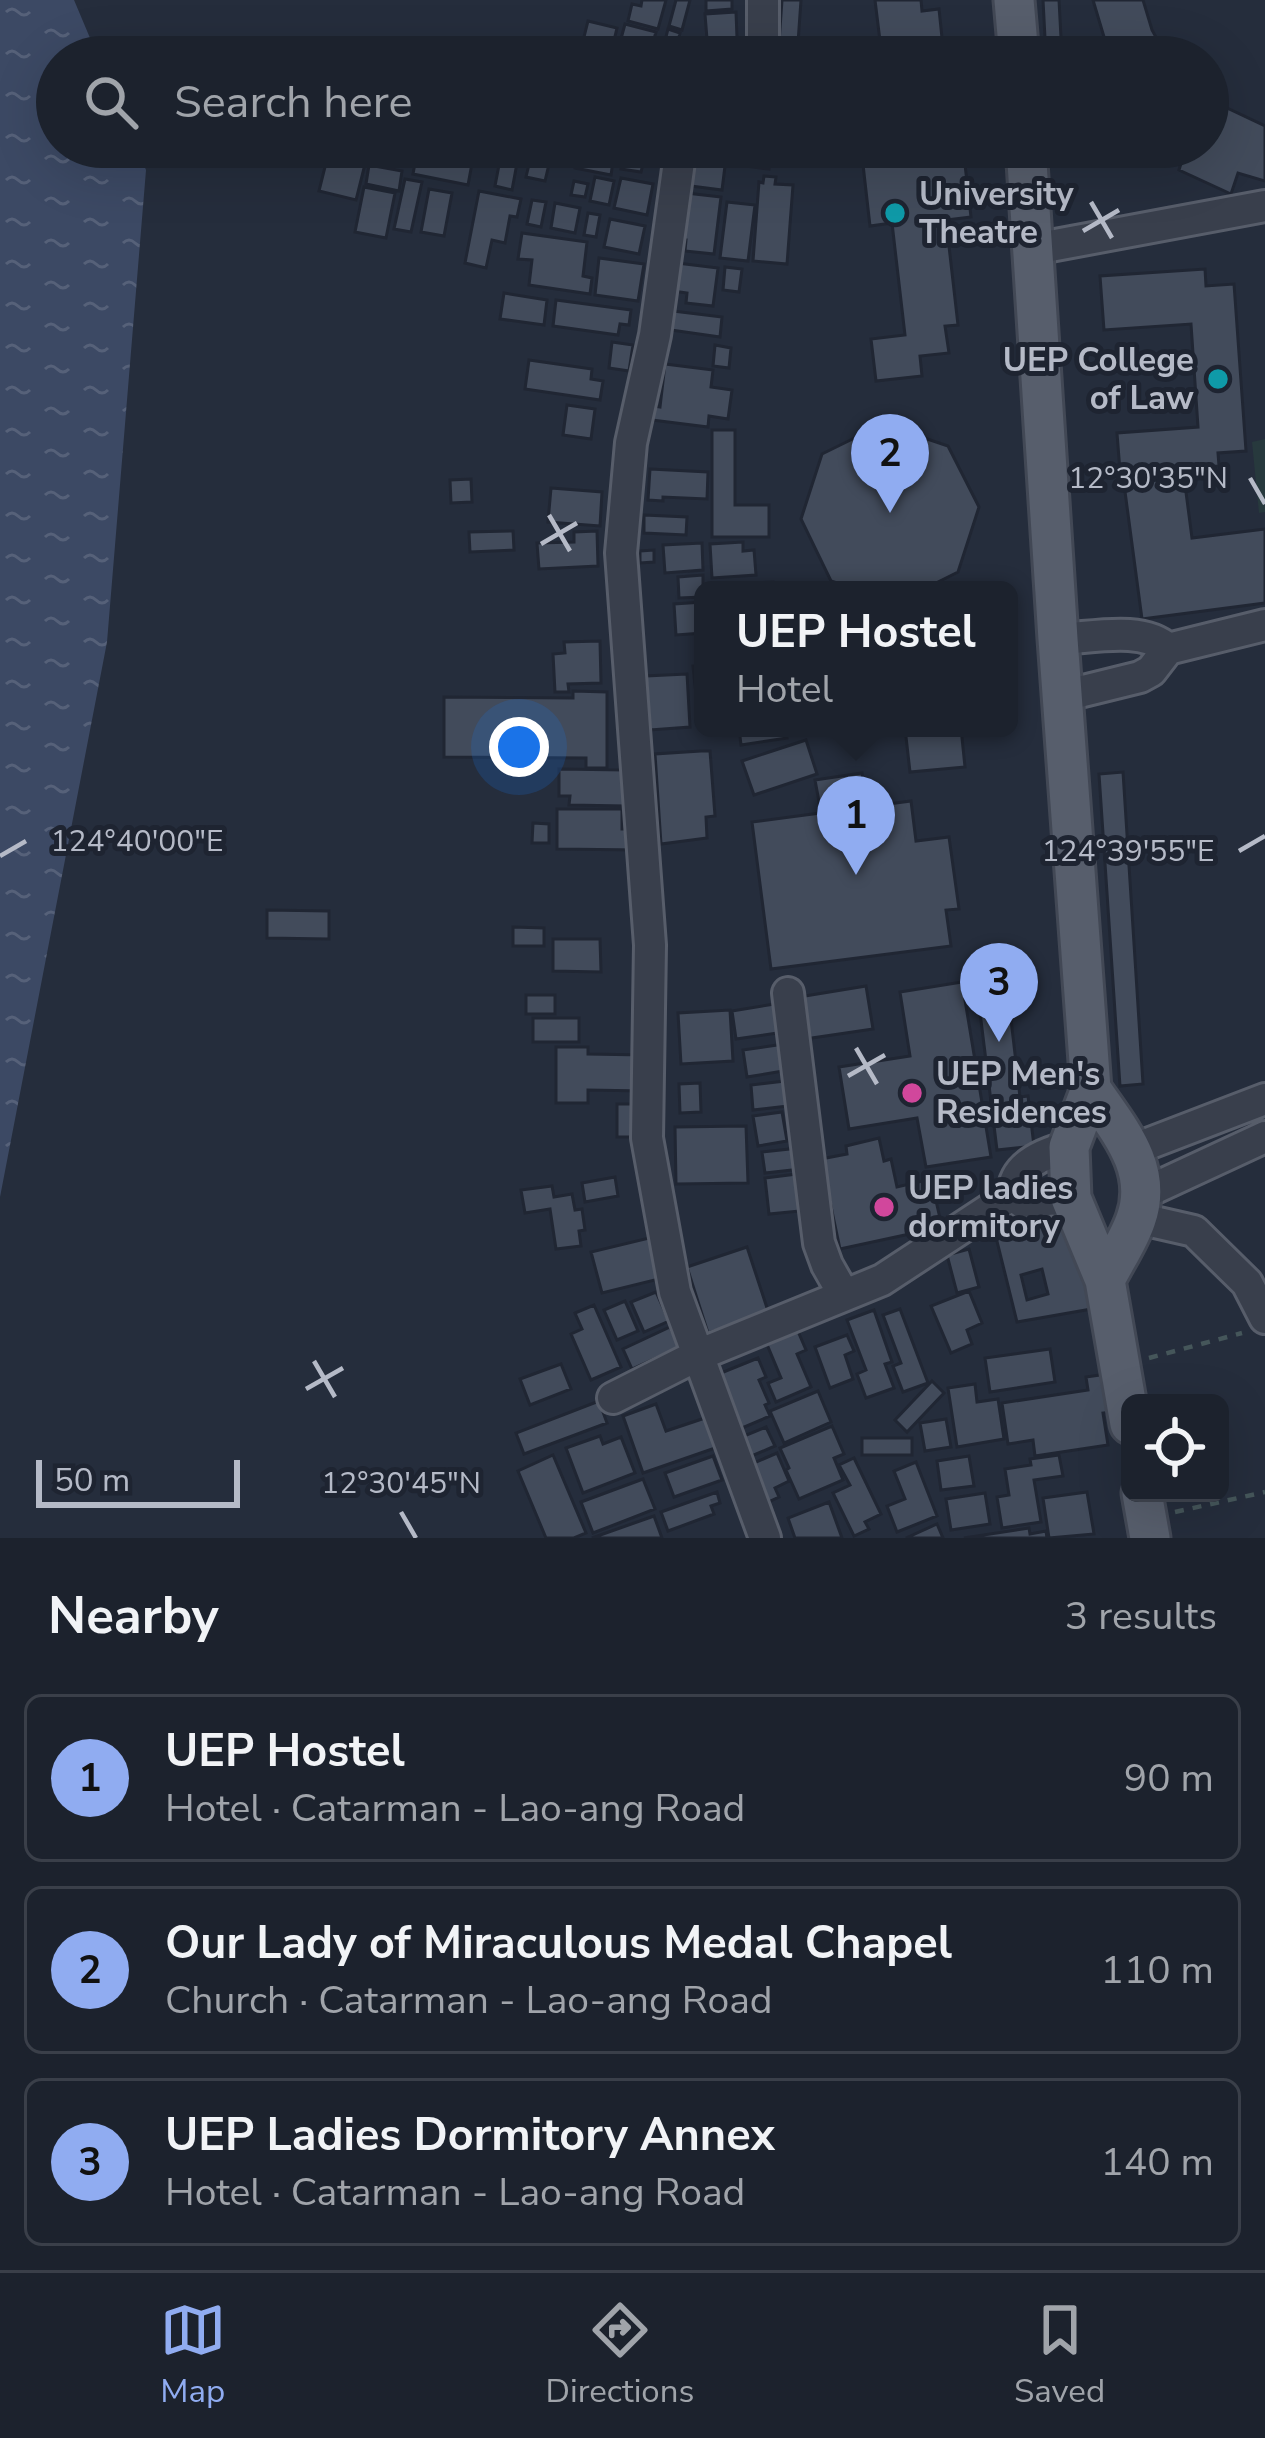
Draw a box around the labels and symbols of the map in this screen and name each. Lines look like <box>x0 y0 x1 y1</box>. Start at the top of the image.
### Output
place label: University Theatre <box>919 172 1074 255</box>
marker: University Theatre <box>882 200 908 226</box>
place label: UEP College of Law <box>1003 338 1194 421</box>
marker: UEP College of Law <box>1205 366 1231 392</box>
pin: 2 <box>851 414 929 513</box>
text: 12°30'35"N <box>1068 458 1228 499</box>
your location <box>489 717 549 777</box>
pin: 1 <box>817 776 895 875</box>
text: 124°40'00"E <box>51 821 223 862</box>
text: 124°39'55"E <box>1042 831 1214 872</box>
pin: 3 <box>960 943 1038 1042</box>
place label: UEP Men's Residences <box>936 1052 1107 1135</box>
marker: UEP Men's Residences <box>899 1080 925 1106</box>
place label: UEP ladies dormitory <box>908 1166 1073 1249</box>
marker: UEP ladies dormitory <box>871 1194 897 1220</box>
scale bar <box>36 1454 240 1507</box>
text: 12°30'45"N <box>321 1463 481 1504</box>

